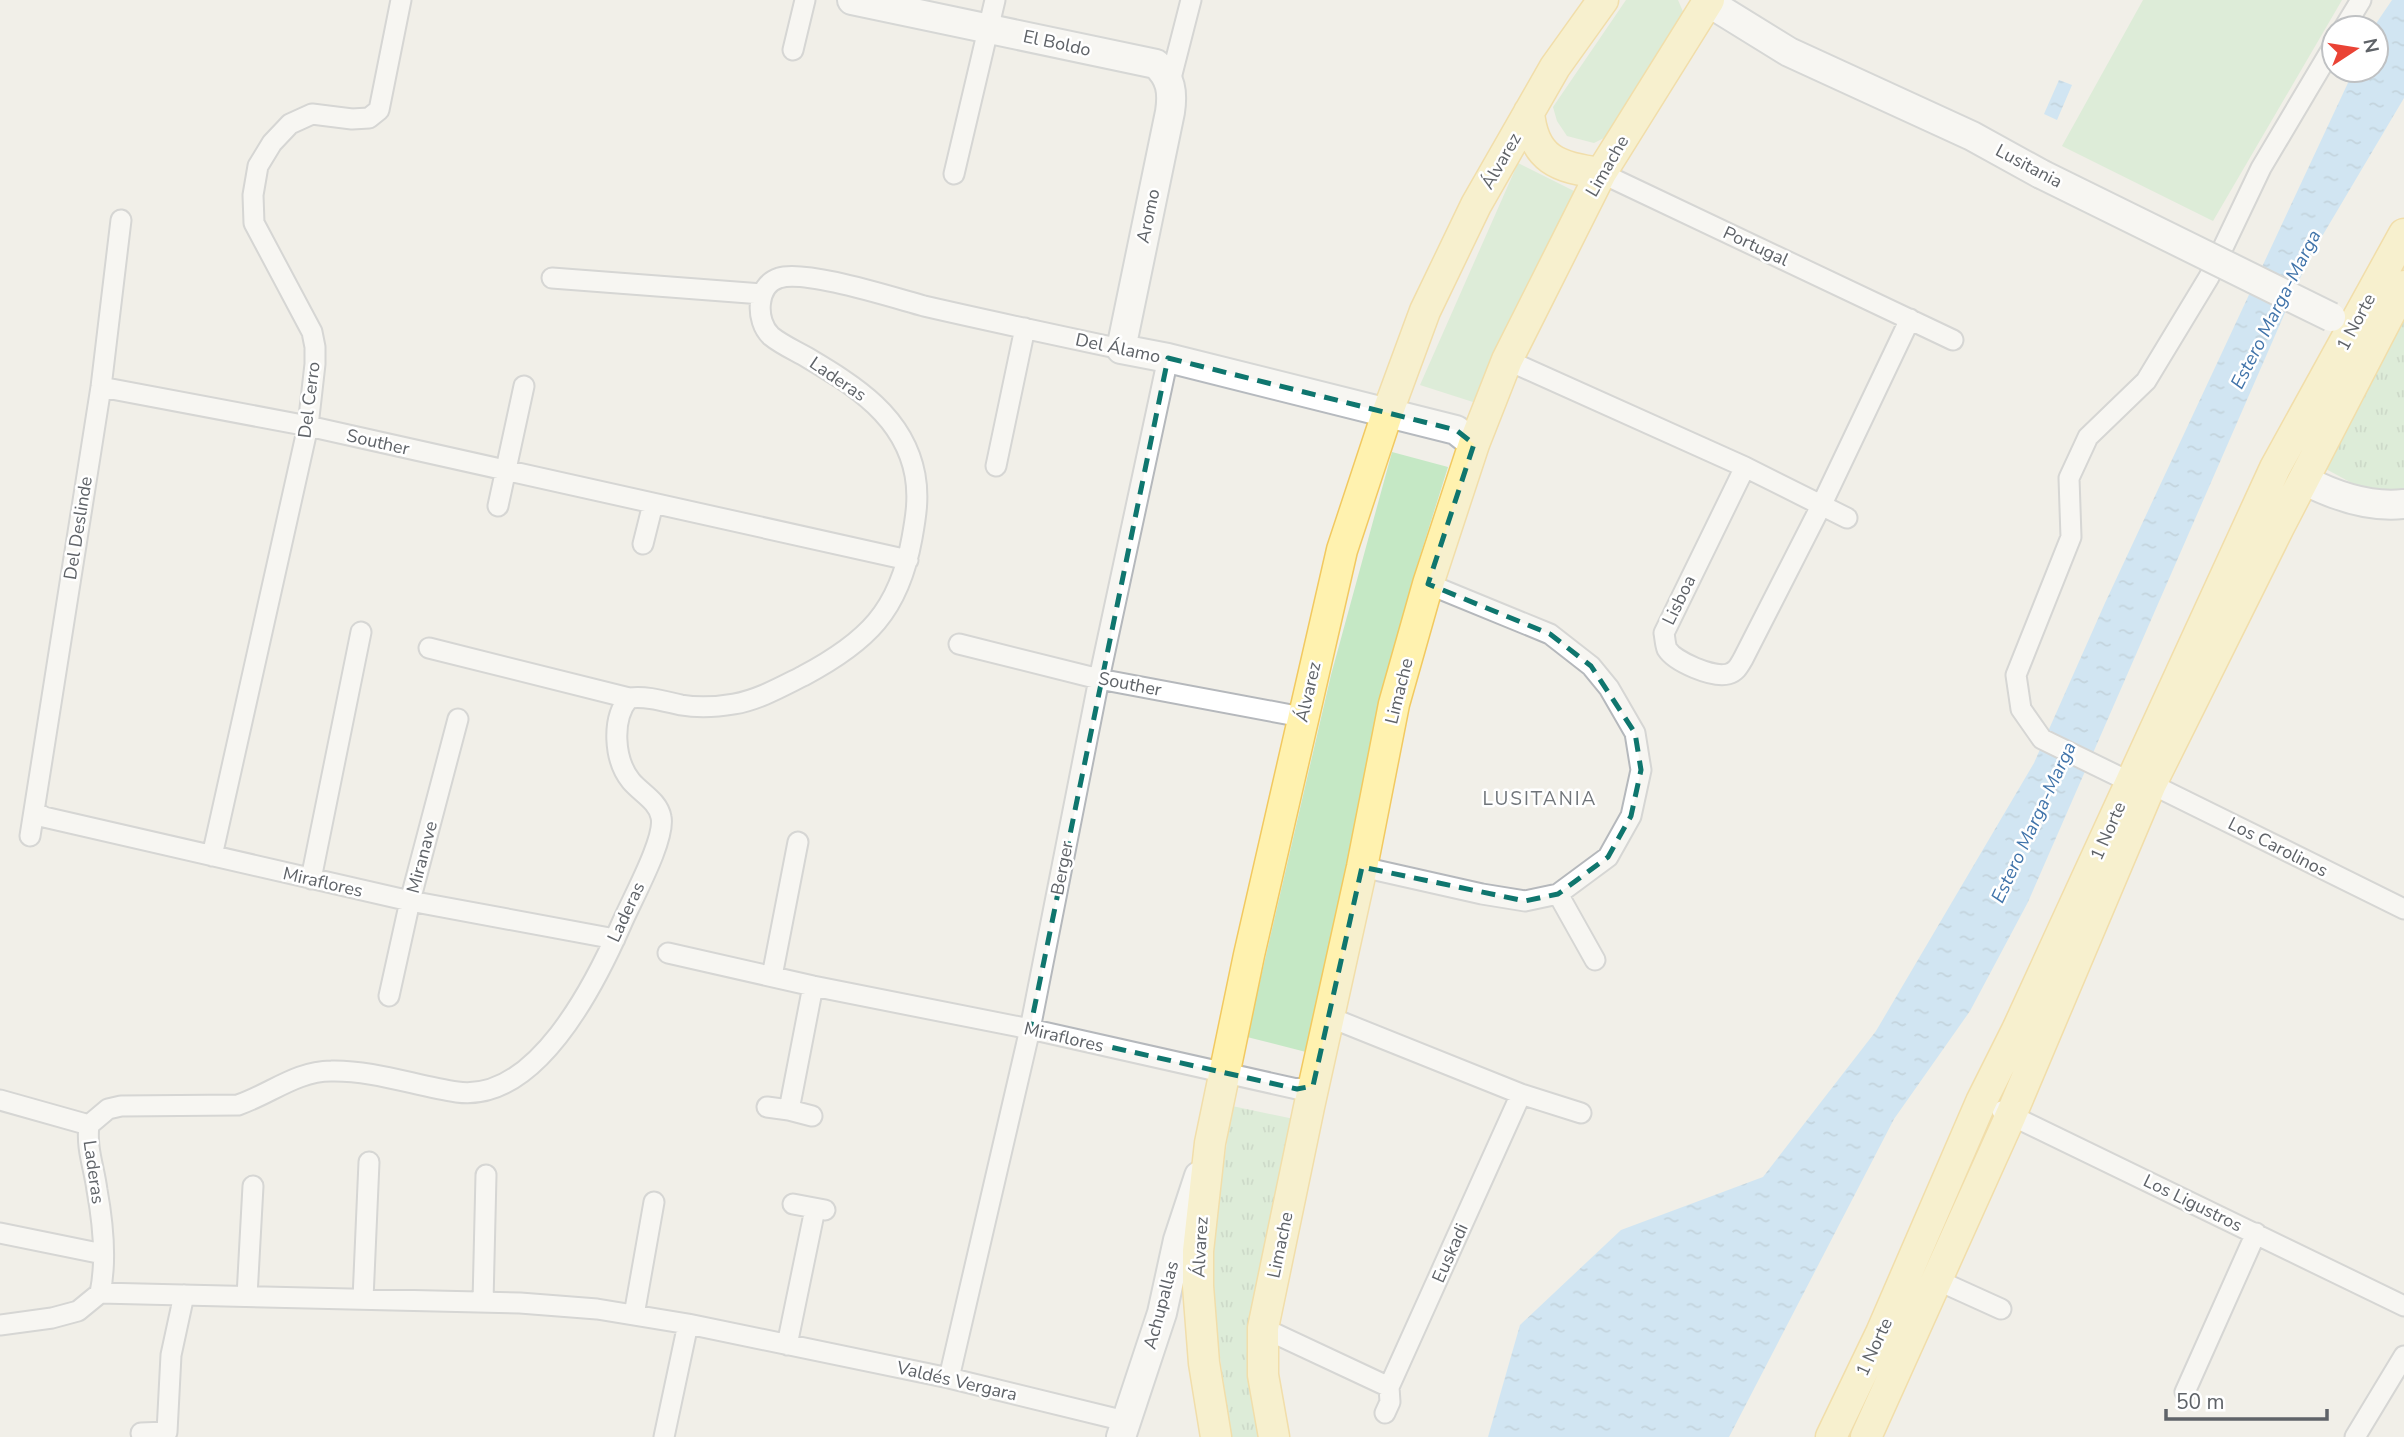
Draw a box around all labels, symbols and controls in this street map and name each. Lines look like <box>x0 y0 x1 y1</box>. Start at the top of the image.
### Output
north arrow <box>2320 14 2390 84</box>
street label: El Boldo <box>1021 24 1093 62</box>
text: N <box>2356 36 2385 55</box>
street label: Álvarez <box>1475 129 1527 193</box>
street label: Limache <box>1580 131 1634 201</box>
street label: Lusitania <box>1991 138 2067 194</box>
street label: Aromo <box>1131 187 1165 245</box>
street label: Portugal <box>1719 220 1793 272</box>
water label: Estero Marga-Marga <box>2225 225 2327 393</box>
street label: 1 Norte <box>2331 289 2381 355</box>
street label: Del Álamo <box>1073 327 1163 369</box>
street label: Laderas <box>805 351 871 407</box>
street label: Del Cerro <box>292 360 326 440</box>
street label: Souther <box>344 423 412 461</box>
street label: Del Deslinde <box>58 475 98 581</box>
street label: Lisboa <box>1657 571 1701 629</box>
street label: Limache <box>1379 656 1419 726</box>
street label: Álvarez <box>1289 660 1327 724</box>
street label: Souther <box>1096 666 1164 702</box>
water label: Estero Marga-Marga <box>1985 738 2083 907</box>
district label: LUSITANIA <box>1483 786 1597 812</box>
street label: 1 Norte <box>2085 798 2131 864</box>
street label: Los Carolinos <box>2224 812 2332 882</box>
street label: Miranave <box>401 818 443 896</box>
street label: Berger <box>1045 838 1079 897</box>
street label: Miraflores <box>281 861 365 903</box>
street label: Laderas <box>602 878 650 946</box>
street label: Miraflores <box>1022 1016 1106 1058</box>
street label: Laderas <box>78 1139 110 1205</box>
street label: Los Ligustros <box>2139 1169 2247 1237</box>
street label: Limache <box>1261 1210 1299 1280</box>
street label: Álvarez <box>1186 1216 1214 1278</box>
street label: Euskadi <box>1426 1220 1474 1286</box>
street label: Achupallas <box>1138 1258 1184 1352</box>
street label: 1 Norte <box>1850 1314 1898 1380</box>
street label: Valdés Vergara <box>894 1355 1019 1406</box>
scale bar <box>2166 1378 2327 1422</box>
text: 50 m <box>2176 1388 2225 1416</box>

